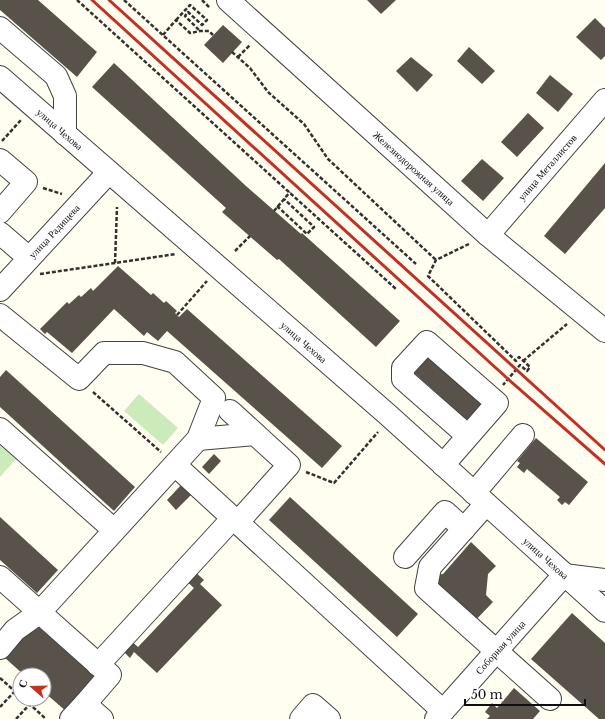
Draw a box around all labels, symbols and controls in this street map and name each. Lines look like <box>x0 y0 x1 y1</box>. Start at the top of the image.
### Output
street label: улица Чехова <box>34 106 86 153</box>
street label: Железнодорожная улица <box>370 128 458 209</box>
street label: улица Металлистов <box>515 131 580 203</box>
street label: улица Радищева <box>26 201 83 261</box>
street label: улица Чехова <box>278 319 330 366</box>
street label: улица Чехова <box>520 534 572 583</box>
street label: Соборная улица <box>473 617 529 677</box>
north arrow <box>12 667 52 707</box>
text: С <box>15 677 31 690</box>
scale bar <box>465 681 585 707</box>
text: 50 m <box>471 687 503 702</box>

